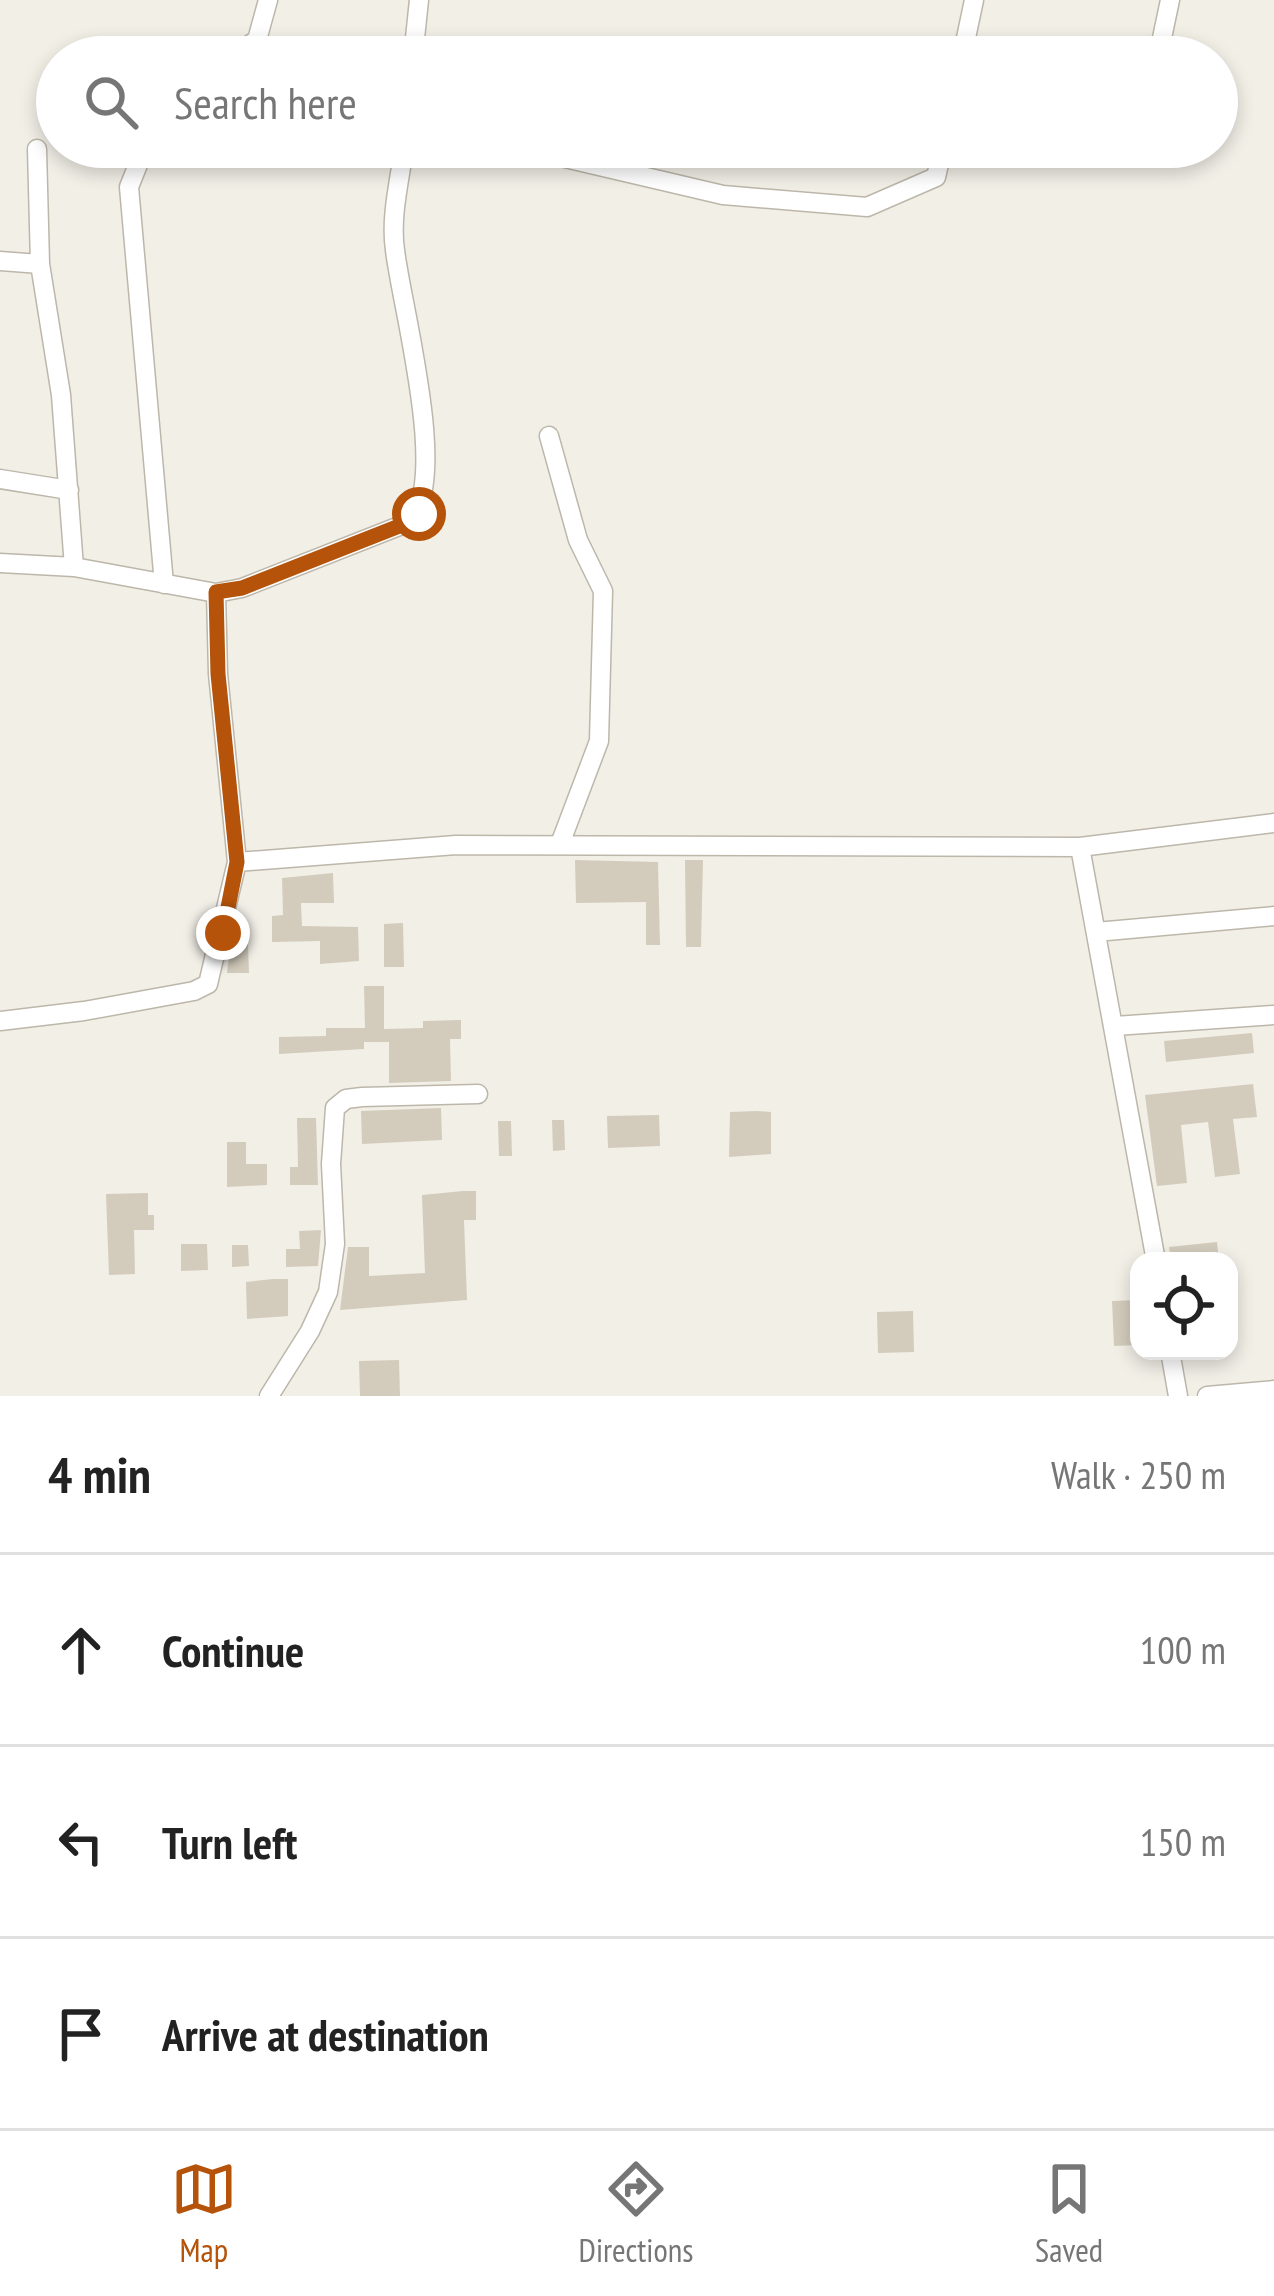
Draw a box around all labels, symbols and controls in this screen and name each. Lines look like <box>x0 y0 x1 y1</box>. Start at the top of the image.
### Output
search box <box>36 36 1238 168</box>
icon: search <box>78 69 144 135</box>
text: Search here <box>174 73 357 131</box>
route start <box>392 487 446 541</box>
route end <box>196 906 250 960</box>
map controls <box>1130 1252 1238 1360</box>
button: locate <box>1130 1252 1238 1360</box>
text: 4 min <box>48 1441 151 1507</box>
text: Walk · 250 m <box>1051 1449 1226 1500</box>
icon: ahead <box>48 1617 114 1683</box>
text: Continue <box>162 1621 304 1679</box>
text: 100 m <box>1140 1624 1226 1675</box>
icon: left <box>48 1809 114 1875</box>
text: Turn left <box>162 1813 297 1871</box>
text: 150 m <box>1140 1816 1226 1867</box>
icon: arrive <box>48 2001 114 2067</box>
text: Arrive at destination <box>162 2005 489 2063</box>
tab: Map <box>171 2156 237 2271</box>
tab: Directions <box>579 2156 693 2271</box>
tab: Saved <box>1035 2156 1103 2271</box>

